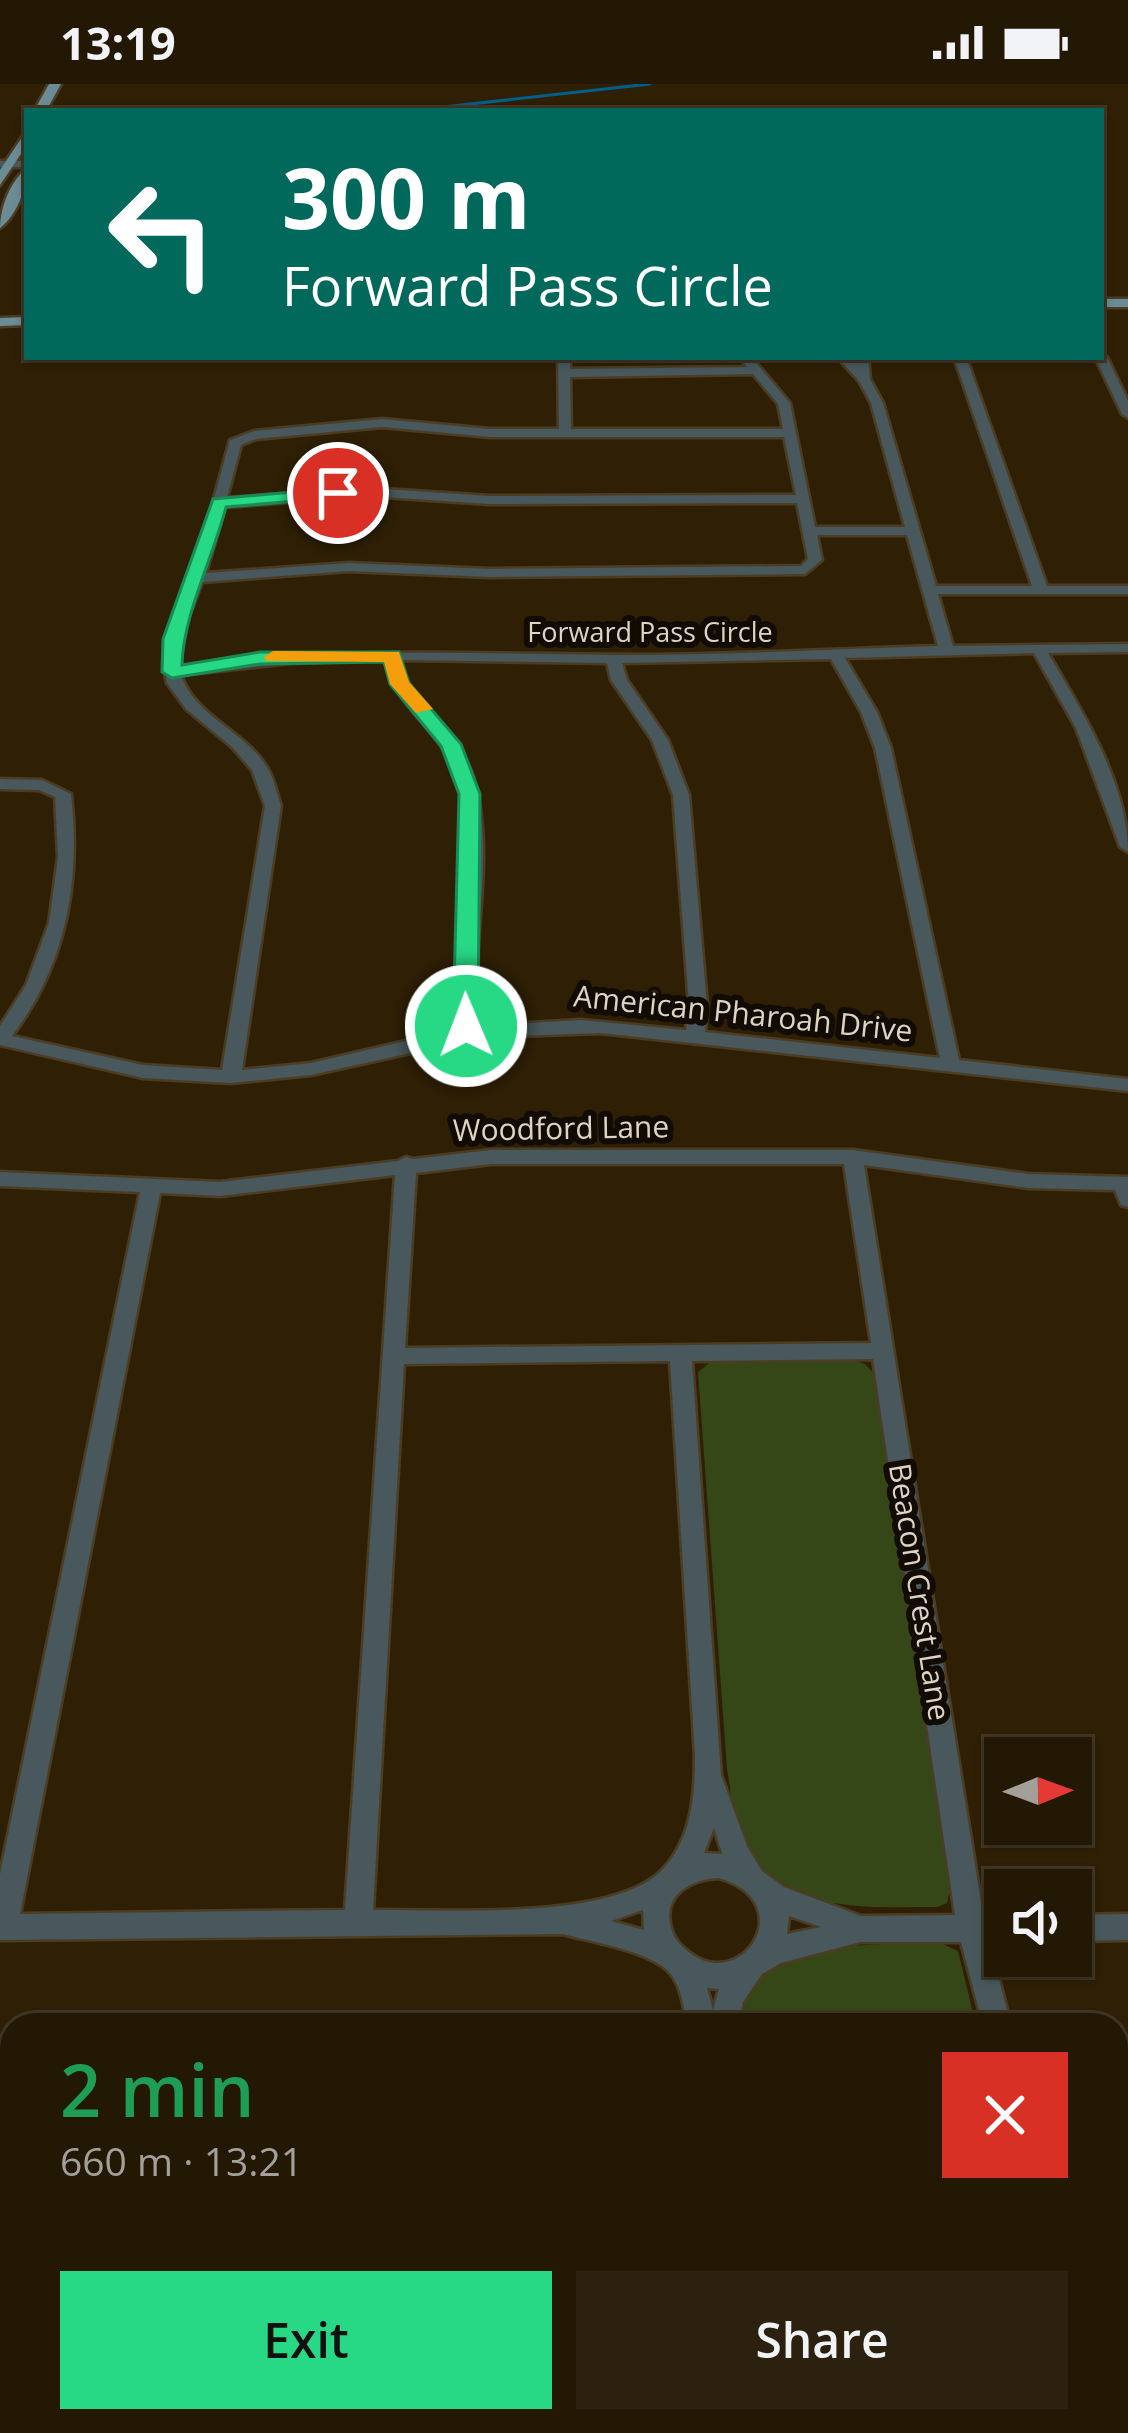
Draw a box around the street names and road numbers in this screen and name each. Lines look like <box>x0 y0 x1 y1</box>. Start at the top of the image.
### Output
street label: Forward Pass Circle <box>527 613 773 650</box>
street label: American Pharoah Drive <box>572 974 915 1051</box>
street label: Woodford Lane <box>452 1105 669 1150</box>
street label: Beacon Crest Lane <box>880 1460 961 1723</box>

